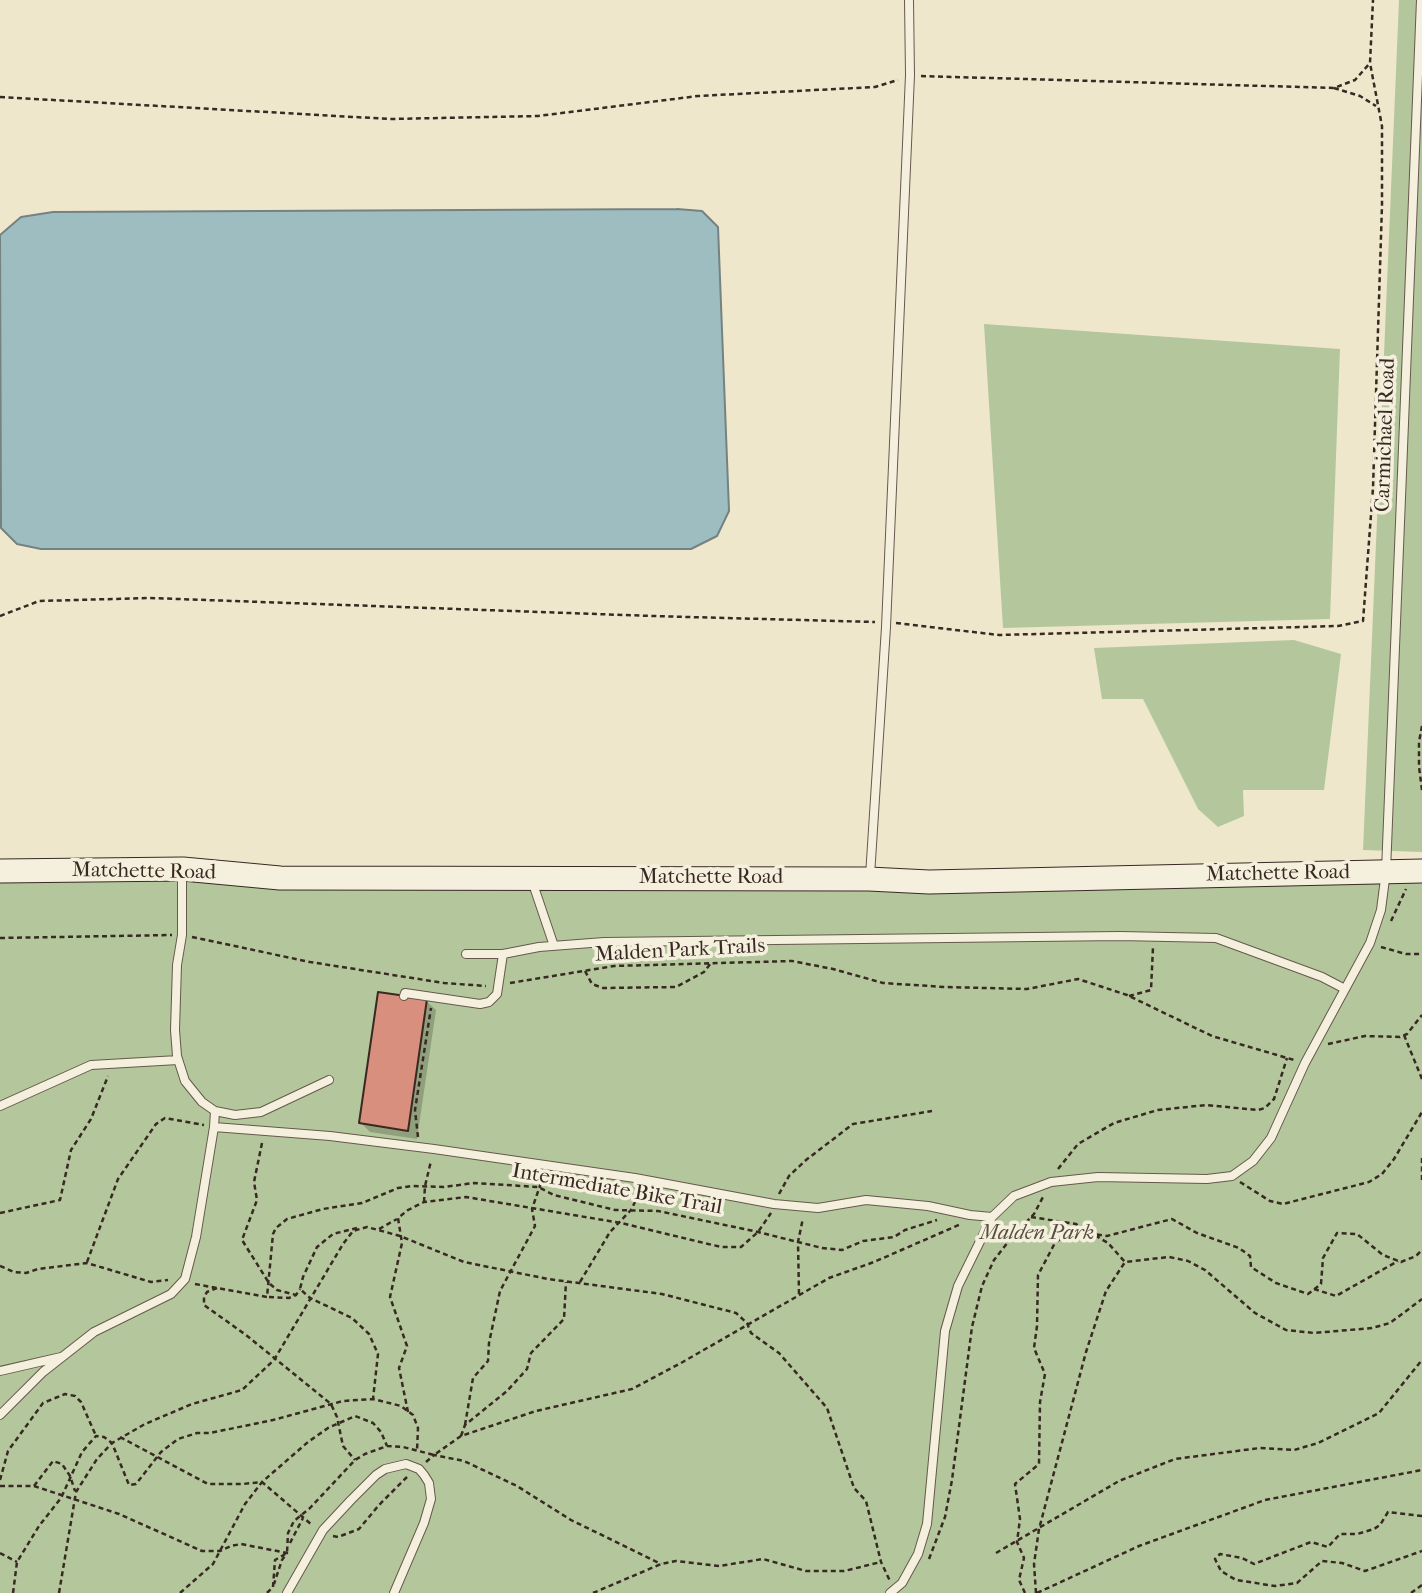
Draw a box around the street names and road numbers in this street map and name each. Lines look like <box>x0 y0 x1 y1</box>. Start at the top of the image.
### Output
street label: Carmichael Road <box>1371 357 1401 513</box>
street label: Matchette Road <box>72 858 216 886</box>
street label: Matchette Road <box>1206 860 1350 888</box>
street label: Matchette Road <box>639 865 783 891</box>
street label: Malden Park Trails <box>594 934 766 968</box>
street label: Intermediate Bike Trail <box>510 1159 724 1221</box>

